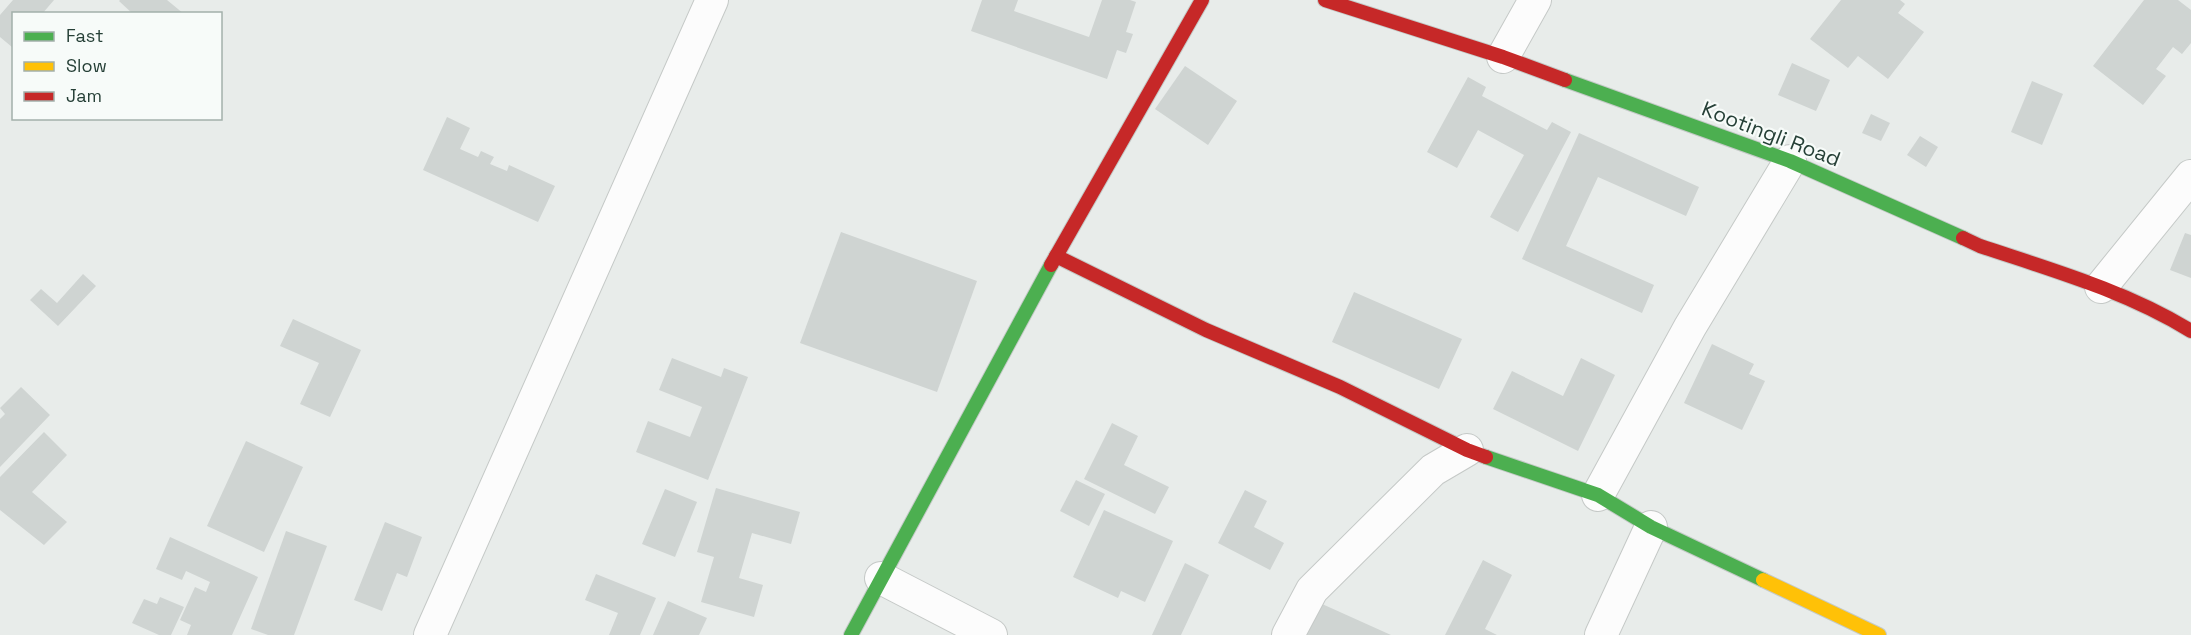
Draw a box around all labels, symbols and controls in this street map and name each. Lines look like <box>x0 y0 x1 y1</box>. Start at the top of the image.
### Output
legend <box>12 12 222 120</box>
text: Fast <box>66 24 103 47</box>
text: Slow <box>66 54 107 77</box>
text: Jam <box>66 84 102 107</box>
street label: Kootingli Road <box>1698 95 1844 172</box>

